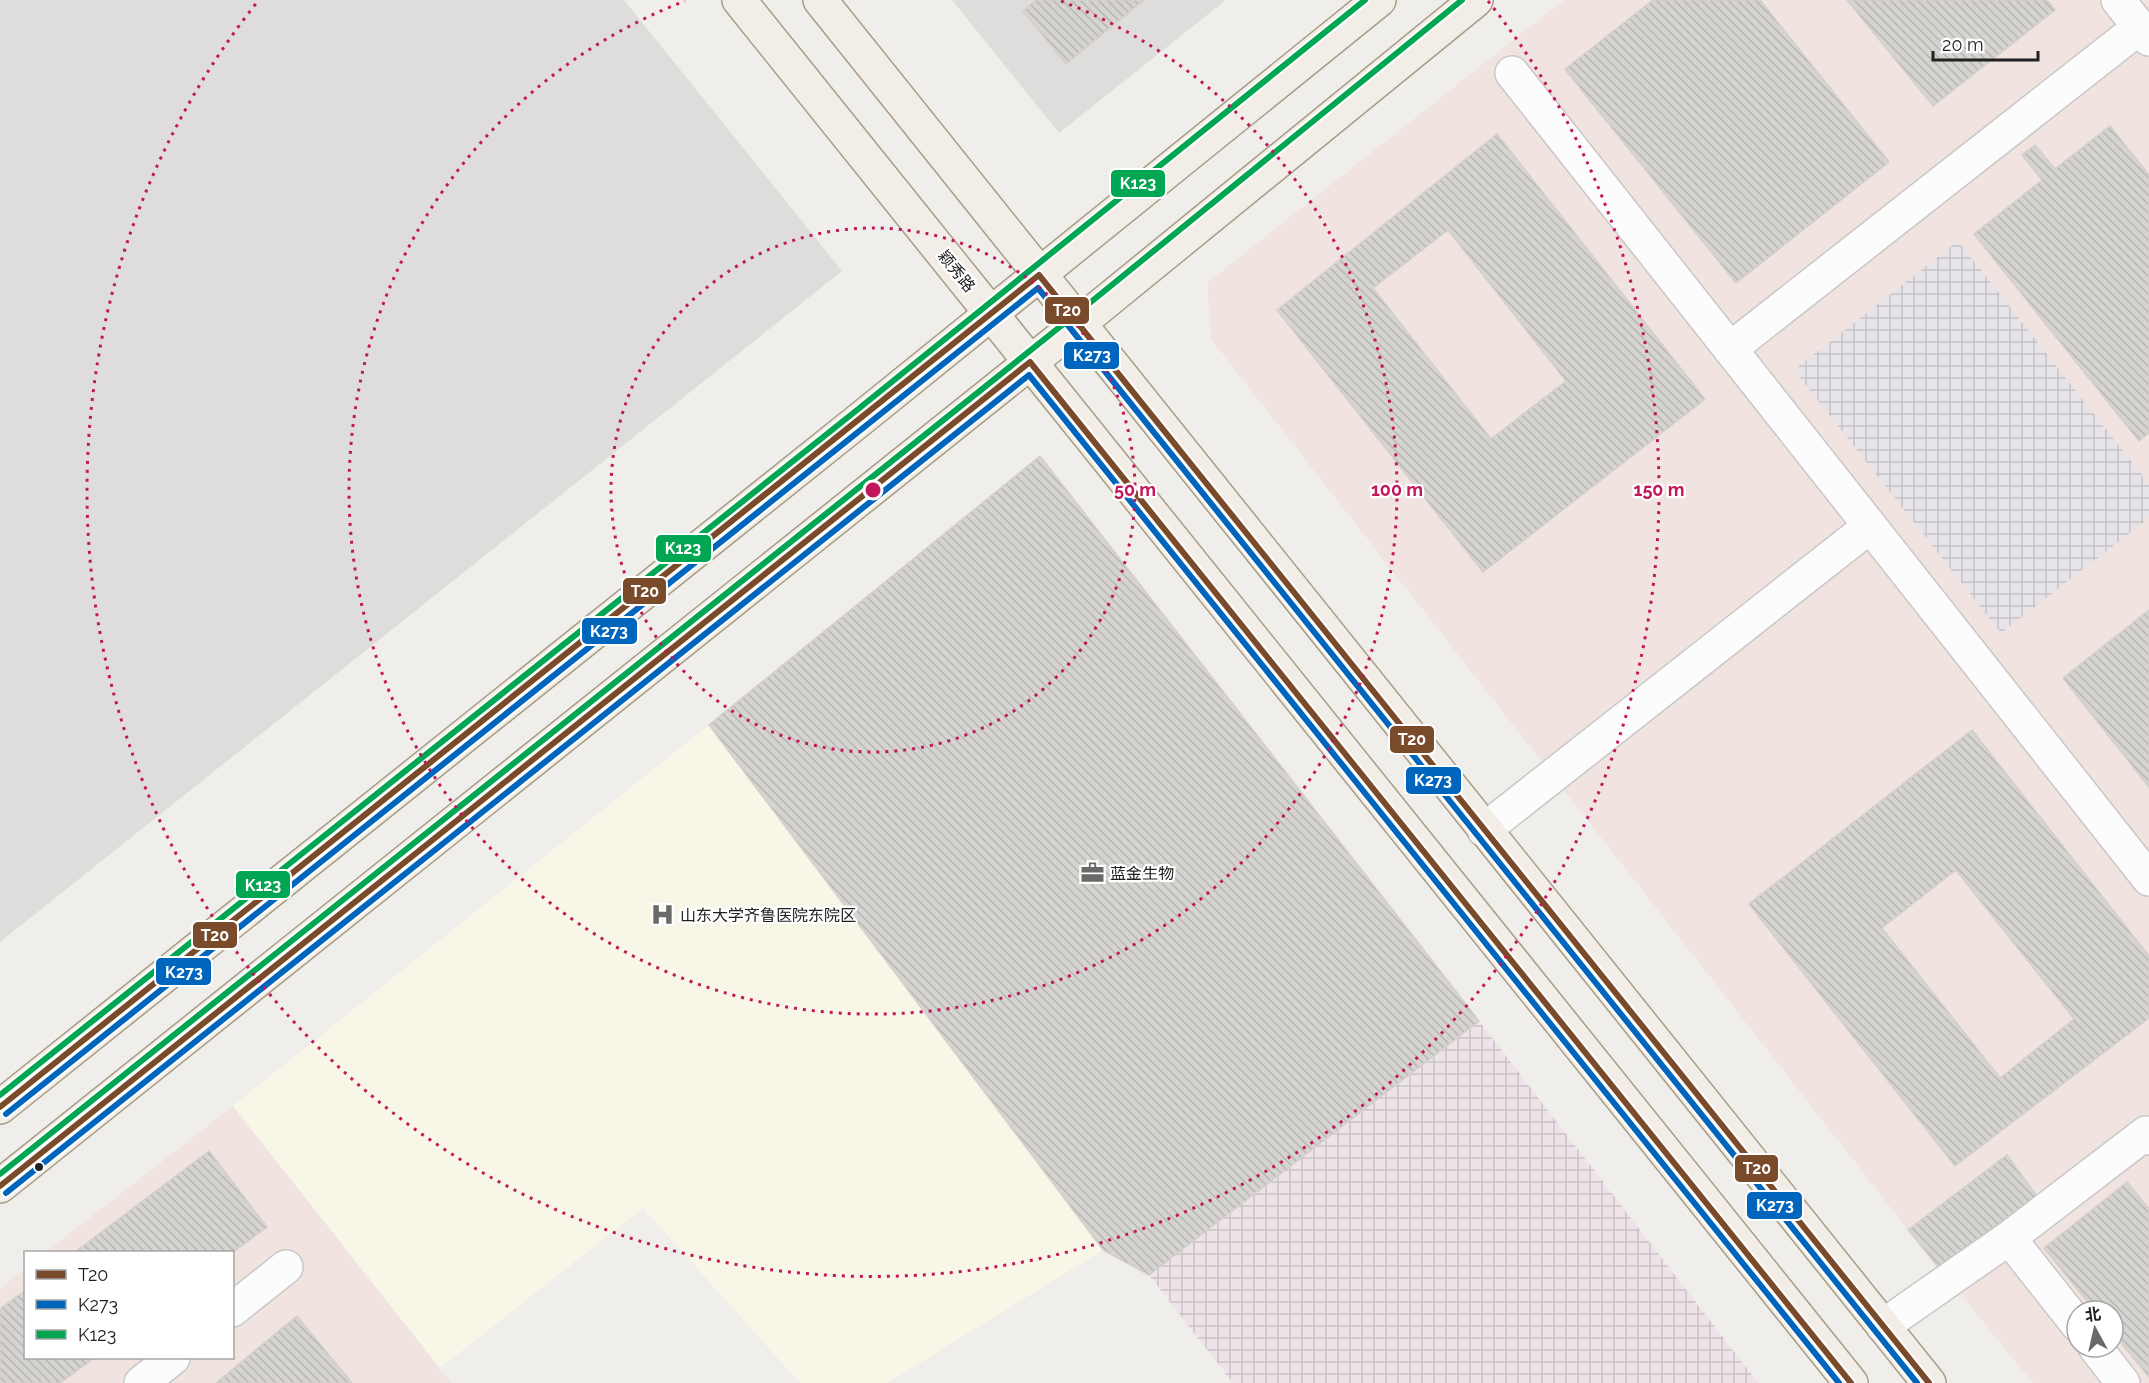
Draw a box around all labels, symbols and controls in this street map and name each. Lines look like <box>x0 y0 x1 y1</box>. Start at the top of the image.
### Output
scale bar <box>1933 24 2038 62</box>
text: 20 m <box>1942 34 1984 55</box>
line badge: K123 <box>1110 169 1166 198</box>
text: K123 <box>1120 174 1156 193</box>
street label: 颖秀路 <box>934 247 979 296</box>
line badge: T20 <box>1044 296 1090 325</box>
text: T20 <box>1053 301 1081 320</box>
line badge: K273 <box>1063 341 1120 370</box>
text: K273 <box>1073 346 1111 365</box>
text: 50 m <box>1114 479 1156 500</box>
text: 100 m <box>1371 479 1423 500</box>
text: 150 m <box>1634 479 1685 500</box>
centre of rings <box>863 480 883 500</box>
line badge: K123 <box>655 534 712 563</box>
text: K123 <box>665 539 701 558</box>
line badge: T20 <box>622 577 667 605</box>
text: T20 <box>631 582 659 601</box>
line badge: K273 <box>581 617 638 645</box>
text: K273 <box>590 622 628 641</box>
line badge: T20 <box>1389 725 1435 754</box>
text: T20 <box>1398 730 1426 749</box>
line badge: K273 <box>1405 766 1462 795</box>
text: K273 <box>1414 771 1452 790</box>
office icon: 蓝金生物 <box>1079 860 1105 886</box>
place label: 蓝金生物 <box>1110 864 1174 883</box>
line badge: K123 <box>235 870 291 899</box>
text: K123 <box>245 876 281 895</box>
hospital icon: 山东大学齐鲁医院东院区 <box>649 902 675 928</box>
place label: 山东大学齐鲁医院东院区 <box>680 906 856 925</box>
line badge: T20 <box>192 921 238 949</box>
text: T20 <box>201 926 229 945</box>
line badge: K273 <box>155 957 212 986</box>
text: K273 <box>165 963 203 982</box>
line badge: T20 <box>1734 1154 1779 1183</box>
text: T20 <box>1743 1159 1771 1178</box>
unlabelled marker <box>33 1161 45 1173</box>
line badge: K273 <box>1746 1191 1803 1220</box>
text: K273 <box>1756 1196 1794 1215</box>
legend <box>24 1251 234 1359</box>
text: T20 <box>78 1264 108 1285</box>
text: K273 <box>78 1294 118 1315</box>
north arrow <box>2065 1299 2125 1359</box>
text: 北 <box>2084 1304 2102 1325</box>
text: K123 <box>78 1324 116 1345</box>

